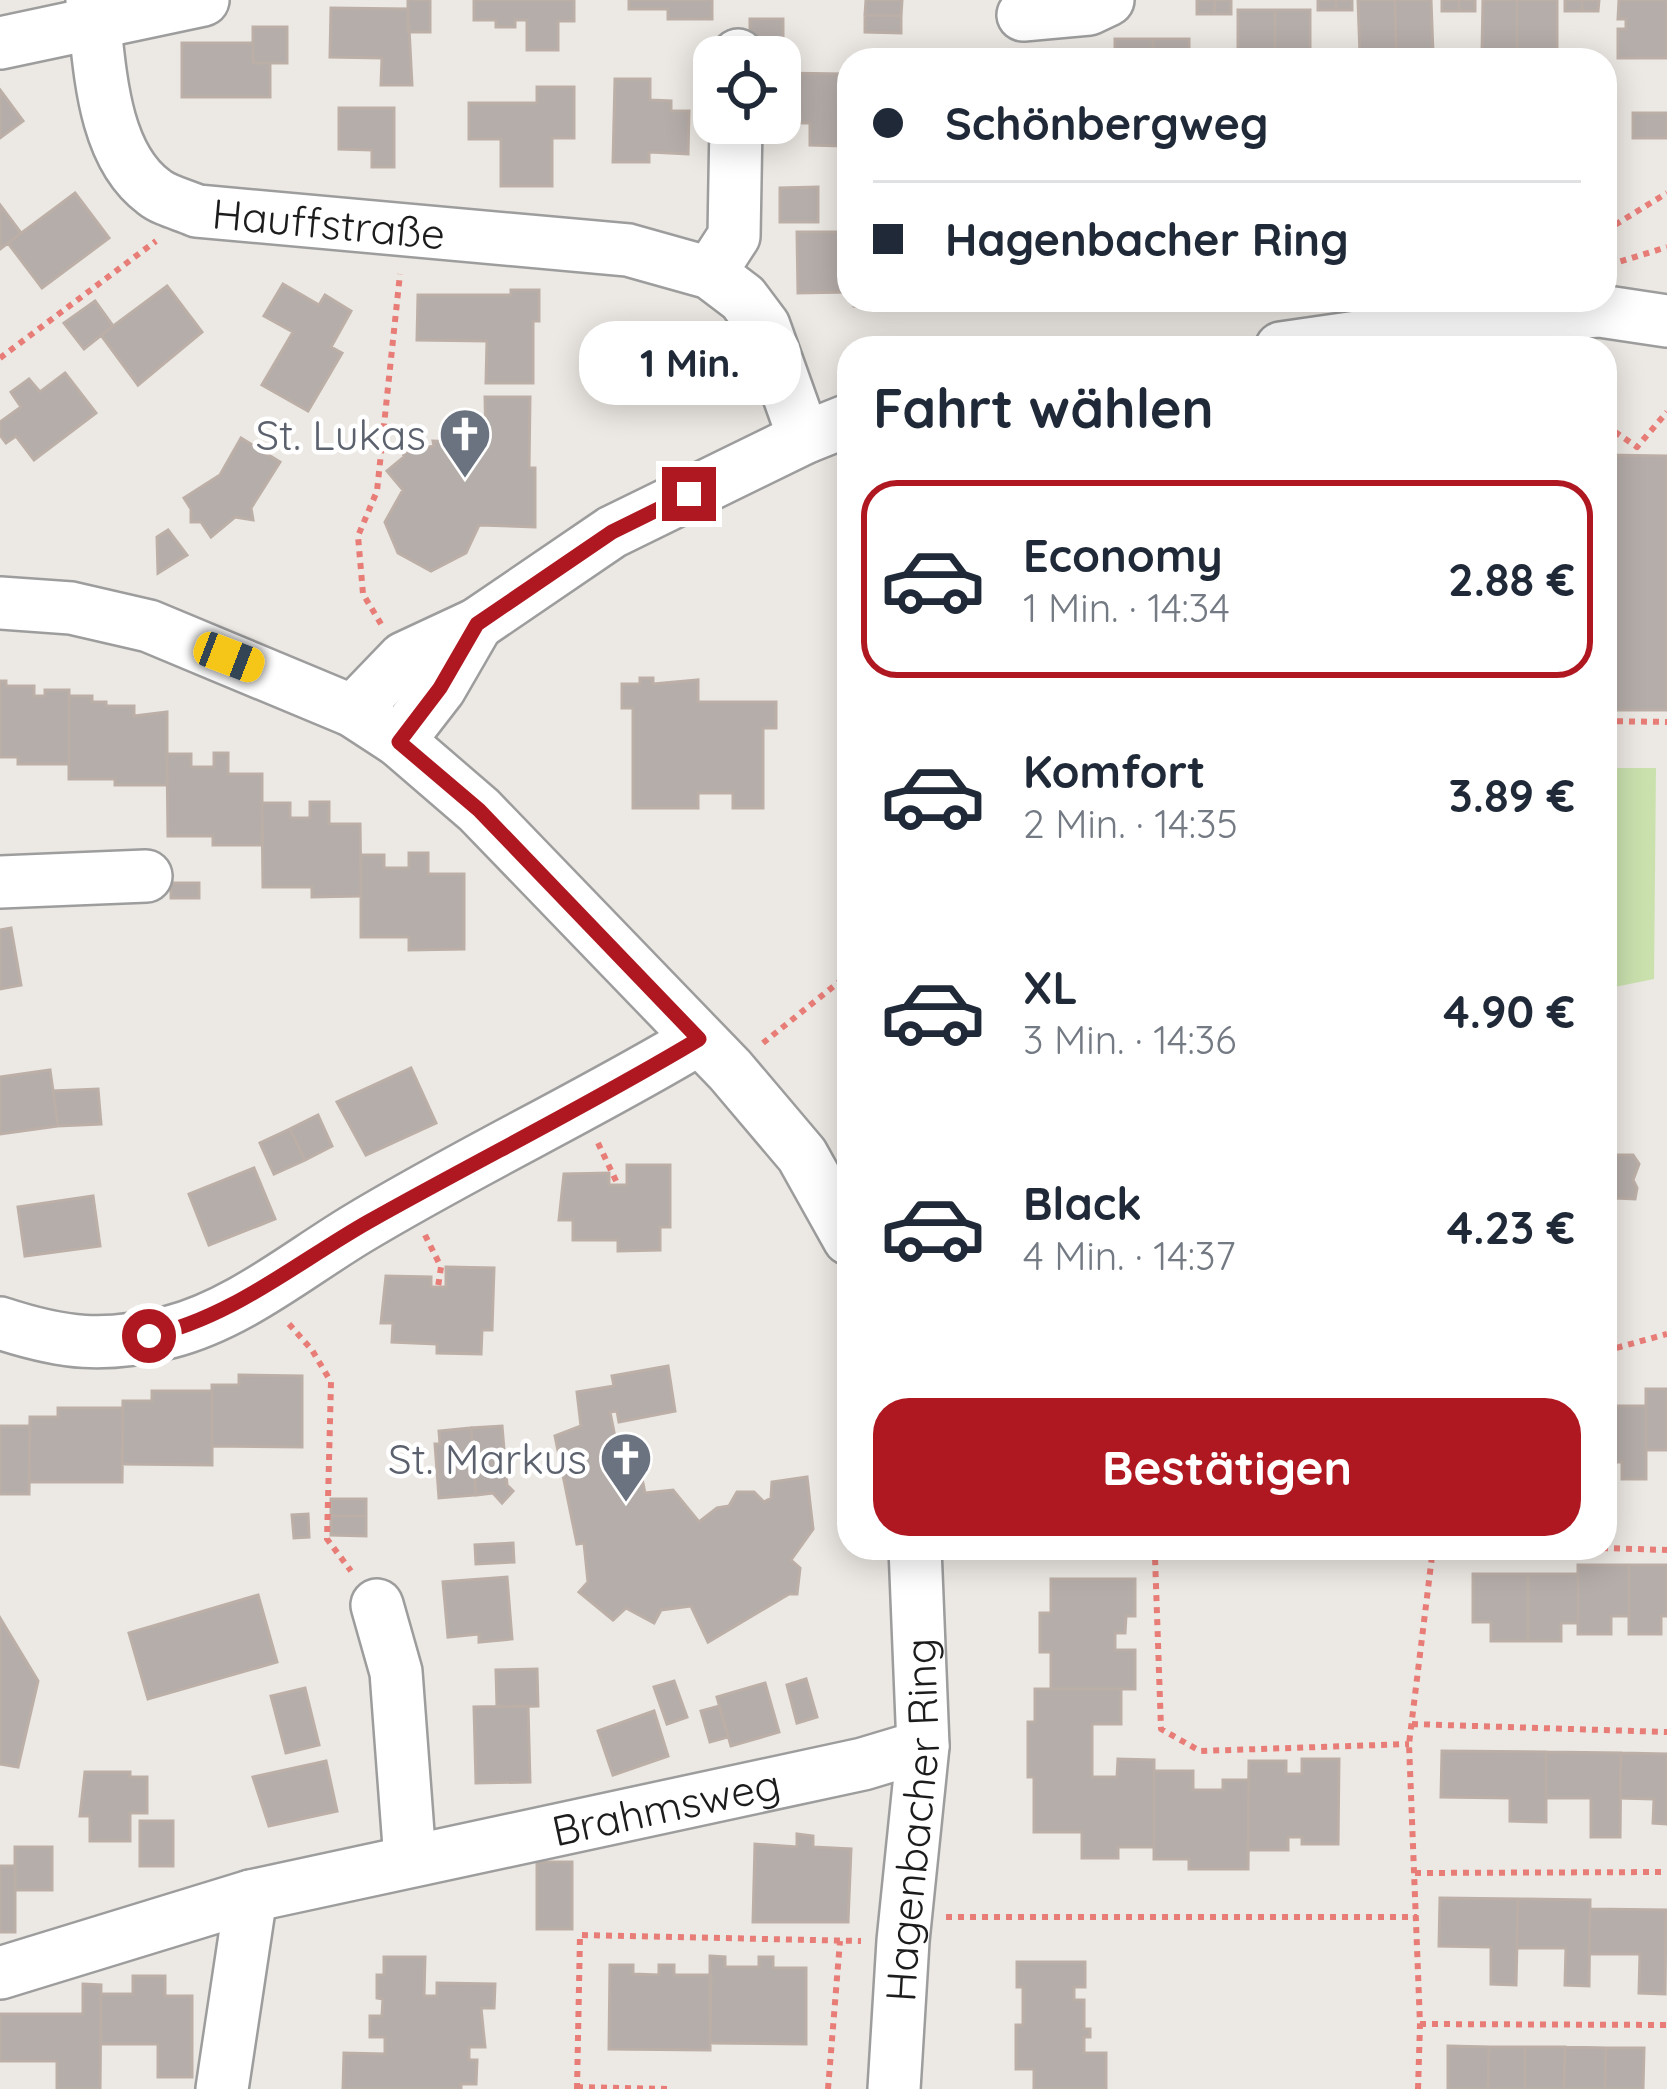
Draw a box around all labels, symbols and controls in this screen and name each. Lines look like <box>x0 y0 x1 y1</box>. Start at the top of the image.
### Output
map controls <box>693 36 801 144</box>
button: locate <box>693 36 801 144</box>
text: Schönbergweg <box>945 95 1269 151</box>
street label: Hauffstraße <box>210 186 448 260</box>
text: Hagenbacher Ring <box>945 211 1349 267</box>
callout: 1 Min. <box>578 320 800 404</box>
text: 1 Min. <box>640 338 740 387</box>
text: Fahrt wählen <box>873 374 1214 442</box>
church icon: St. Lukas <box>437 406 493 480</box>
place label: St. Lukas <box>255 408 426 461</box>
route end <box>662 467 716 521</box>
icon: car <box>879 525 987 633</box>
text: Economy <box>1023 527 1223 583</box>
text: 2.88 € <box>1448 551 1575 607</box>
text: 1 Min. · 14:34 <box>1023 583 1230 632</box>
car <box>189 627 269 687</box>
icon: car <box>879 741 987 849</box>
text: Komfort <box>1023 743 1205 799</box>
text: 3.89 € <box>1449 767 1575 823</box>
text: 2 Min. · 14:35 <box>1023 799 1238 848</box>
icon: car <box>879 957 987 1065</box>
text: XL <box>1023 959 1078 1015</box>
text: 4.90 € <box>1443 983 1575 1039</box>
text: 3 Min. · 14:36 <box>1023 1015 1236 1064</box>
icon: car <box>879 1173 987 1281</box>
text: Black <box>1023 1175 1142 1231</box>
text: 4.23 € <box>1447 1199 1575 1255</box>
text: 4 Min. · 14:37 <box>1023 1231 1235 1280</box>
route start <box>122 1309 176 1363</box>
button: Bestätigen <box>873 1398 1581 1536</box>
church icon: St. Markus <box>598 1430 654 1504</box>
place label: St. Markus <box>388 1432 587 1485</box>
street label: Hagenbacher Ring <box>873 1637 950 2003</box>
street label: Brahmsweg <box>547 1756 785 1857</box>

